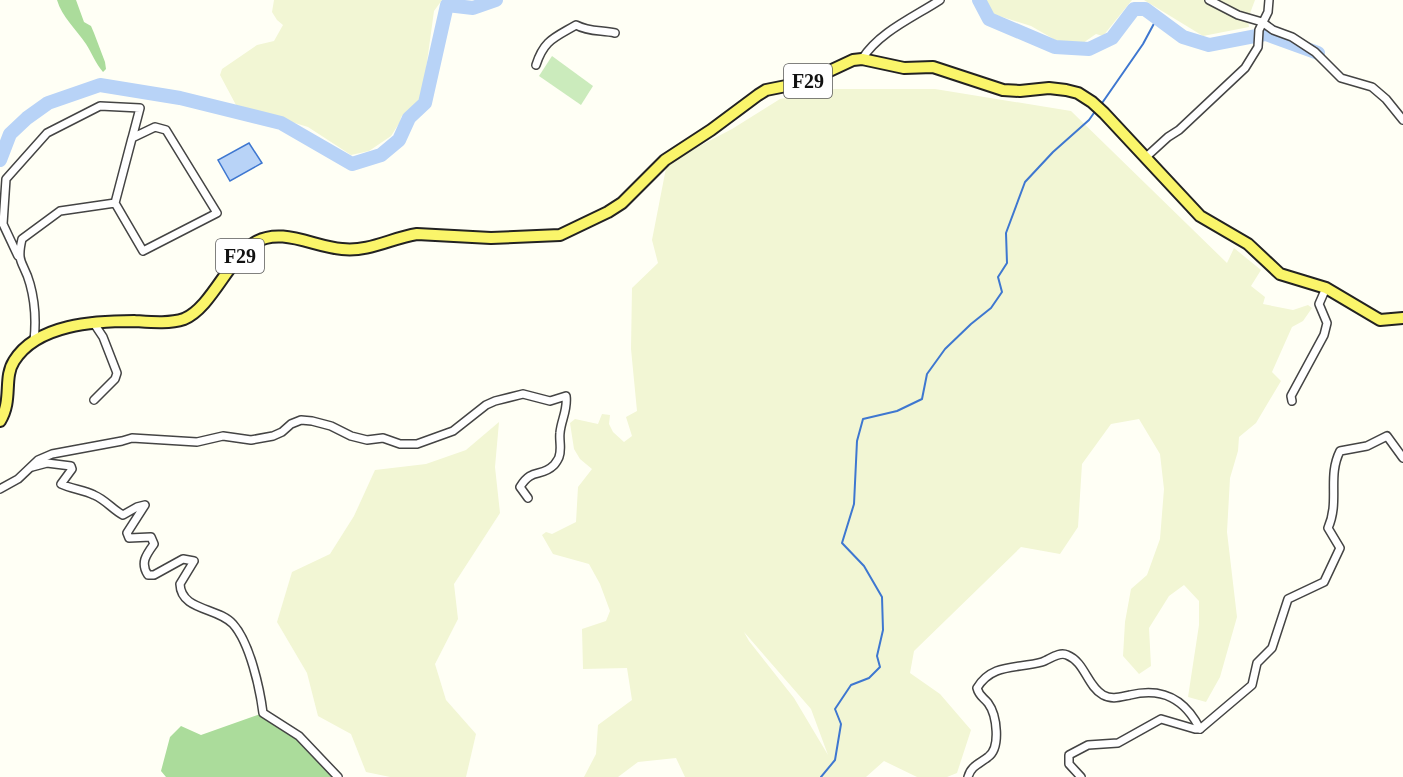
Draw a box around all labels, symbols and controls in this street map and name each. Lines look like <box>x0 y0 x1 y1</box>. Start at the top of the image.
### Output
road number: F29 <box>784 64 832 98</box>
road number: F29 <box>216 239 264 273</box>

